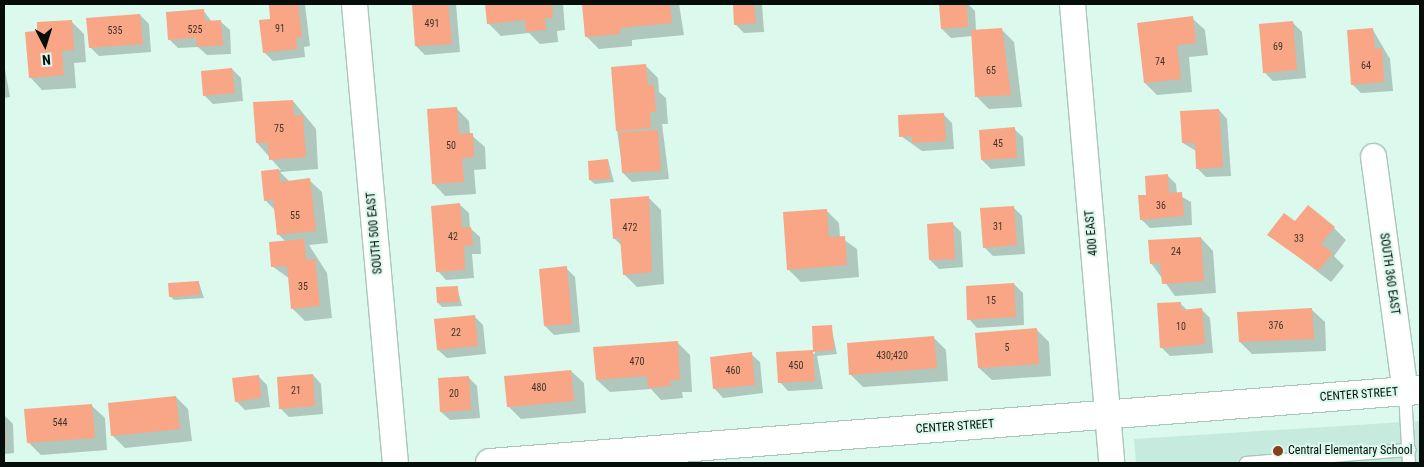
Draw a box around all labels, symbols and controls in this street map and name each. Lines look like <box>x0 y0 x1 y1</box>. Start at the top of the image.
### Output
house number: 491 <box>425 18 439 30</box>
north arrow <box>20 20 70 70</box>
house number: 91 <box>275 23 285 35</box>
house number: 525 <box>188 24 202 36</box>
house number: 535 <box>108 25 122 37</box>
house number: 69 <box>1273 41 1283 53</box>
text: N <box>41 52 51 68</box>
house number: 74 <box>1155 56 1165 68</box>
house number: 64 <box>1361 60 1371 72</box>
house number: 65 <box>986 65 996 77</box>
house number: 75 <box>274 123 284 135</box>
house number: 45 <box>993 138 1003 150</box>
house number: 50 <box>446 140 456 152</box>
street label: SOUTH 500 EAST <box>364 191 386 275</box>
house number: 36 <box>1156 200 1166 212</box>
house number: 55 <box>290 210 300 222</box>
street label: 400 EAST <box>1083 210 1101 256</box>
house number: 31 <box>993 221 1003 233</box>
house number: 472 <box>623 222 637 234</box>
house number: 42 <box>448 231 458 243</box>
street label: SOUTH 360 EAST <box>1376 232 1402 316</box>
house number: 33 <box>1294 233 1304 245</box>
house number: 24 <box>1171 246 1181 258</box>
house number: 35 <box>298 281 308 293</box>
house number: 15 <box>986 295 996 307</box>
house number: 376 <box>1269 320 1283 332</box>
house number: 10 <box>1176 321 1186 333</box>
house number: 22 <box>451 327 461 339</box>
house number: 5 <box>1005 342 1009 354</box>
house number: 430;420 <box>876 350 908 362</box>
house number: 470 <box>630 356 644 368</box>
house number: 450 <box>789 360 803 372</box>
house number: 460 <box>726 365 740 377</box>
house number: 480 <box>532 382 546 394</box>
house number: 21 <box>291 385 301 397</box>
street label: CENTER STREET <box>1319 385 1399 405</box>
house number: 20 <box>449 388 459 400</box>
house number: 544 <box>53 417 67 429</box>
street label: CENTER STREET <box>915 417 995 437</box>
place label: Central Elementary School <box>1288 444 1412 458</box>
marker: Central Elementary School <box>1272 445 1284 457</box>

